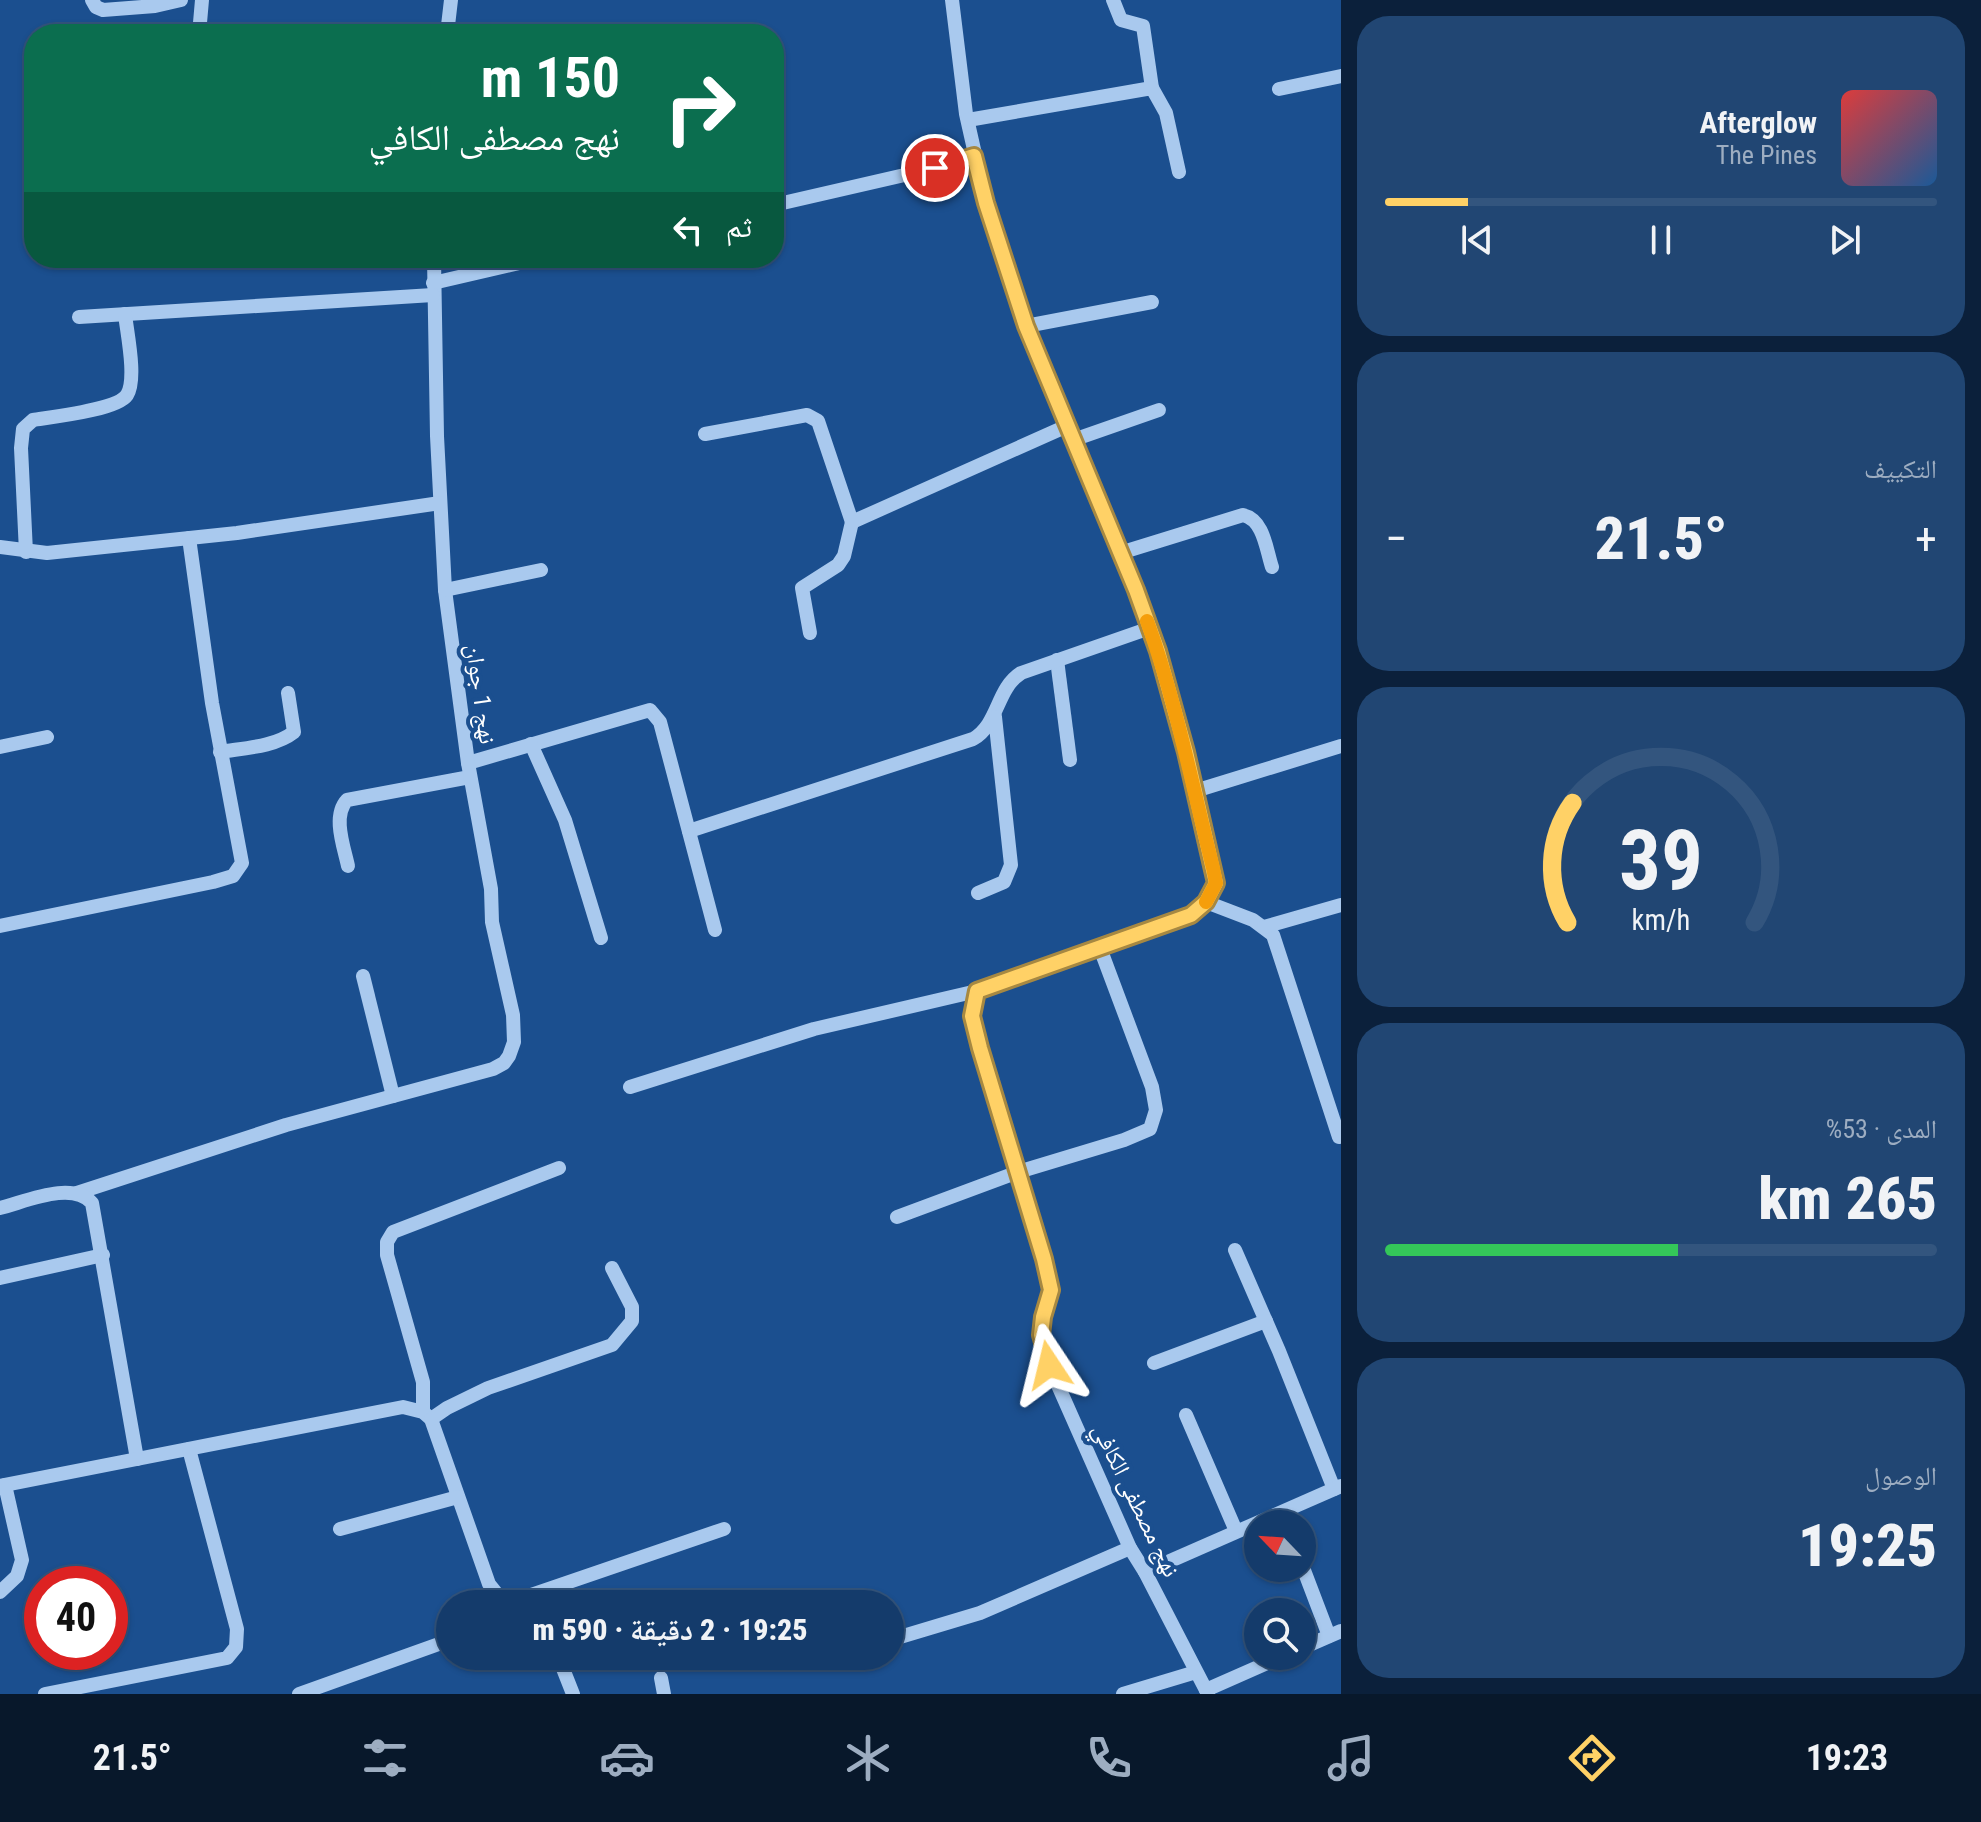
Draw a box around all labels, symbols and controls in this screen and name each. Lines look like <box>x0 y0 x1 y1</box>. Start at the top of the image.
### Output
text: 150 m <box>481 45 620 111</box>
icon: right <box>648 56 752 160</box>
text: Afterglow <box>1699 105 1817 140</box>
text: نهج مصطفى الكافي <box>368 117 620 159</box>
pin <box>901 134 969 202</box>
text: The Pines <box>1716 140 1817 170</box>
icon: arrive <box>913 146 957 190</box>
icon: left <box>666 208 710 252</box>
text: ثم <box>726 209 752 244</box>
icon: previous <box>1455 218 1499 262</box>
icon: pause <box>1639 218 1683 262</box>
icon: next <box>1823 218 1867 262</box>
text: التكييف <box>1864 454 1937 484</box>
text: 21.5° <box>1595 503 1728 574</box>
text: − <box>1385 513 1407 565</box>
text: + <box>1915 513 1937 565</box>
street label: نهج 1 جوان <box>459 642 502 746</box>
text: 39 <box>1619 812 1703 909</box>
text: km/h <box>1632 903 1690 937</box>
text: المدى · 53% <box>1826 1114 1937 1144</box>
text: 265 km <box>1758 1163 1937 1234</box>
position arrow <box>1007 1323 1091 1407</box>
street label: نهج مصطفى الكافي <box>1082 1419 1185 1584</box>
text: الوصول <box>1865 1461 1937 1491</box>
north arrow <box>1244 1510 1316 1582</box>
map controls <box>1244 1510 1316 1670</box>
text: 19:25 <box>1798 1510 1937 1581</box>
speed limit sign: 40 <box>24 1566 128 1670</box>
button: search <box>1244 1598 1316 1670</box>
text: 19:25 · 2 دقيقة · 590 m <box>533 1612 807 1647</box>
icon: filters <box>357 1730 413 1786</box>
icon: car <box>599 1730 655 1786</box>
icon: climate <box>840 1730 896 1786</box>
icon: phone <box>1081 1730 1137 1786</box>
icon: music <box>1323 1730 1379 1786</box>
icon: directions <box>1564 1730 1620 1786</box>
text: 21.5° <box>93 1737 172 1779</box>
text: 19:23 <box>1806 1737 1888 1779</box>

